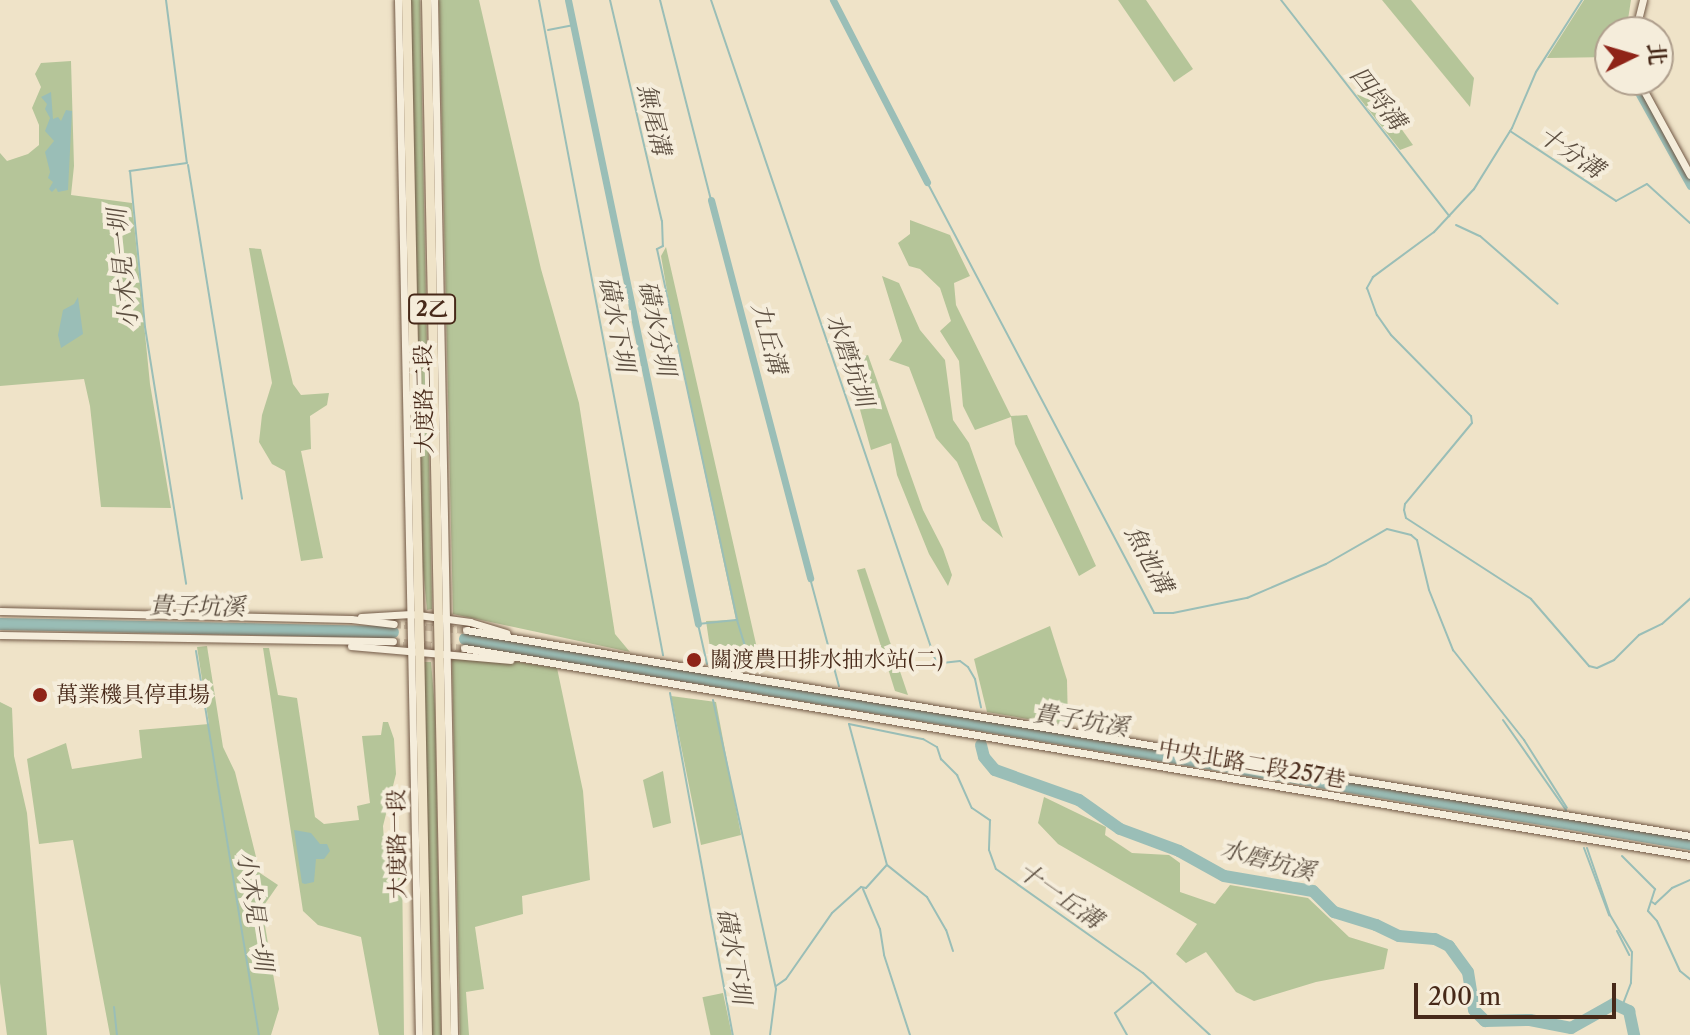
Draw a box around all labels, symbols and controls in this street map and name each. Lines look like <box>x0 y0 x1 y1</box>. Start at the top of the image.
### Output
north arrow <box>1594 16 1674 96</box>
text: 北 <box>1642 42 1671 66</box>
water label: 四埒溝 <box>1344 61 1412 135</box>
water label: 無尾溝 <box>632 81 676 157</box>
water label: 十分溝 <box>1533 120 1609 184</box>
water label: 小木見一圳 <box>102 208 144 330</box>
water label: 磺水下圳 <box>594 274 640 374</box>
water label: 磺水分圳 <box>633 278 681 378</box>
road number: 2乙 <box>408 293 456 325</box>
water label: 九丘溝 <box>746 299 792 377</box>
water label: 水磨坑圳 <box>821 310 879 410</box>
street label: 大度路二段 <box>410 344 438 454</box>
water label: 魚池溝 <box>1119 520 1179 598</box>
water label: 貴子坑溪 <box>149 591 245 621</box>
place label: 關渡農田排水抽水站(二) <box>710 647 943 673</box>
marker: 關渡農田排水抽水站(二) <box>685 651 703 669</box>
place label: 萬業機具停車場 <box>56 682 210 708</box>
marker: 萬業機具停車場 <box>31 686 49 704</box>
water label: 貴子坑溪 <box>1031 698 1131 742</box>
street label: 中央北路二段257巷 <box>1156 735 1348 793</box>
street label: 大度路一段 <box>383 789 411 899</box>
water label: 水磨坑溪 <box>1218 834 1318 886</box>
water label: 小木見一圳 <box>231 849 279 973</box>
water label: 十一丘溝 <box>1012 856 1108 934</box>
water label: 磺水下圳 <box>711 906 757 1006</box>
scale bar <box>1418 967 1620 1017</box>
text: 200 m <box>1428 982 1501 1011</box>

